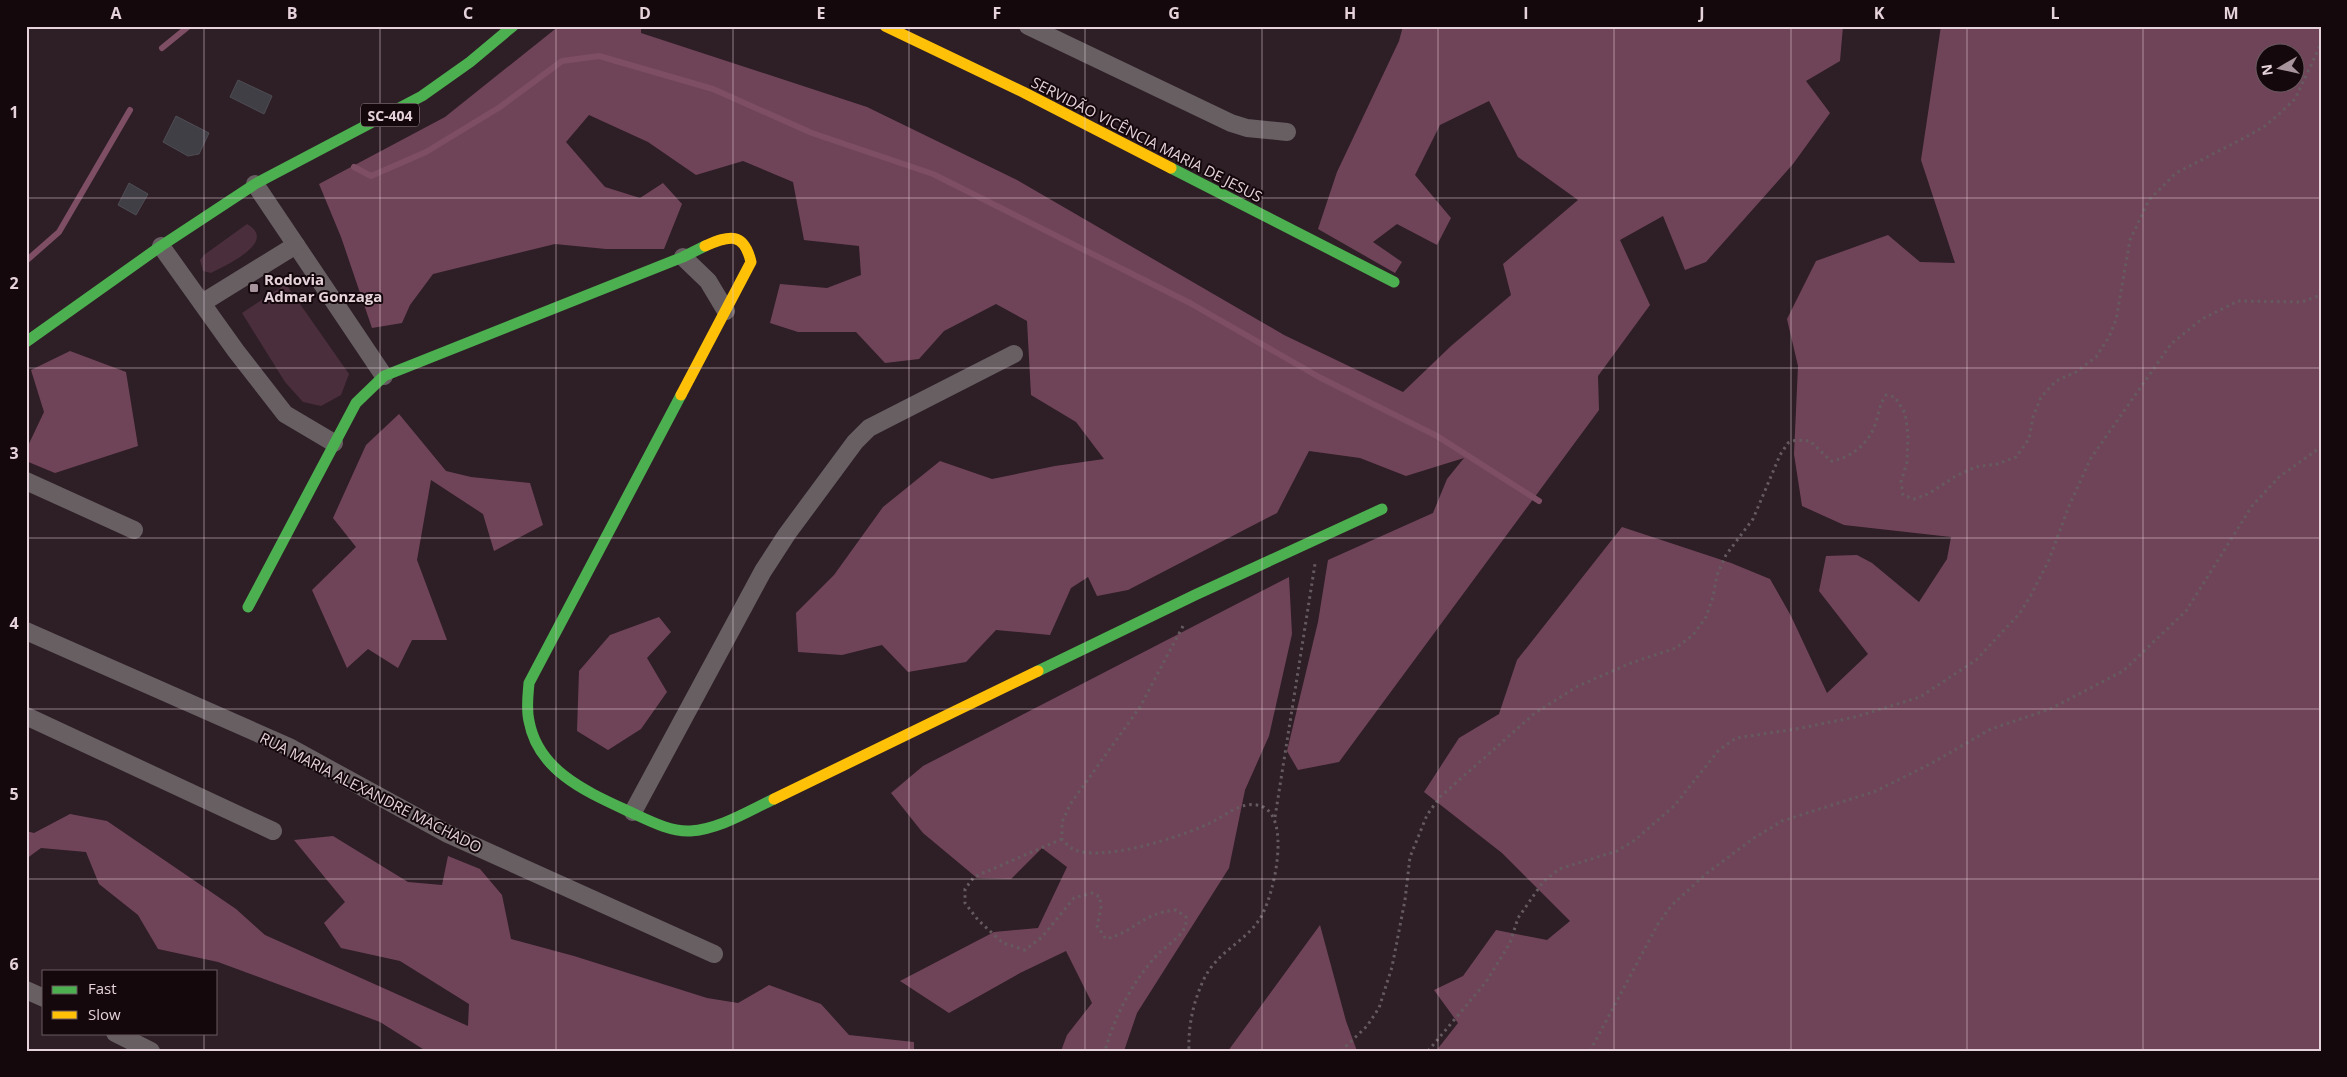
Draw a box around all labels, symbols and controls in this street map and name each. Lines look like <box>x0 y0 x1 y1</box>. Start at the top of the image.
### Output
text: A <box>110 2 122 24</box>
text: B <box>287 2 297 24</box>
text: C <box>463 2 473 24</box>
text: D <box>639 2 651 24</box>
text: E <box>817 2 826 24</box>
text: F <box>993 2 1001 24</box>
text: G <box>1168 2 1180 24</box>
text: H <box>1344 2 1356 24</box>
text: I <box>1523 2 1529 24</box>
text: J <box>1697 2 1705 24</box>
text: K <box>1874 2 1885 24</box>
text: L <box>2050 2 2060 24</box>
text: M <box>2223 2 2239 24</box>
north arrow <box>2254 42 2304 92</box>
text: N <box>2256 63 2277 77</box>
street label: SERVIDÃO VICÊNCIA MARIA DE JESUS <box>1028 72 1266 206</box>
text: 1 <box>9 101 19 123</box>
road number: SC-404 <box>361 104 419 126</box>
place label: Rodovia Admar Gonzaga <box>264 269 382 306</box>
text: 2 <box>9 272 19 294</box>
marker: Rodovia Admar Gonzaga <box>248 282 260 294</box>
text: 3 <box>9 442 19 464</box>
text: 4 <box>9 612 19 634</box>
street label: RUA MARIA ALEXANDRE MACHADO <box>257 727 485 857</box>
text: 5 <box>9 783 19 805</box>
text: 6 <box>9 953 19 975</box>
legend <box>42 970 218 1034</box>
text: Fast <box>88 978 117 998</box>
text: Slow <box>88 1004 121 1024</box>

